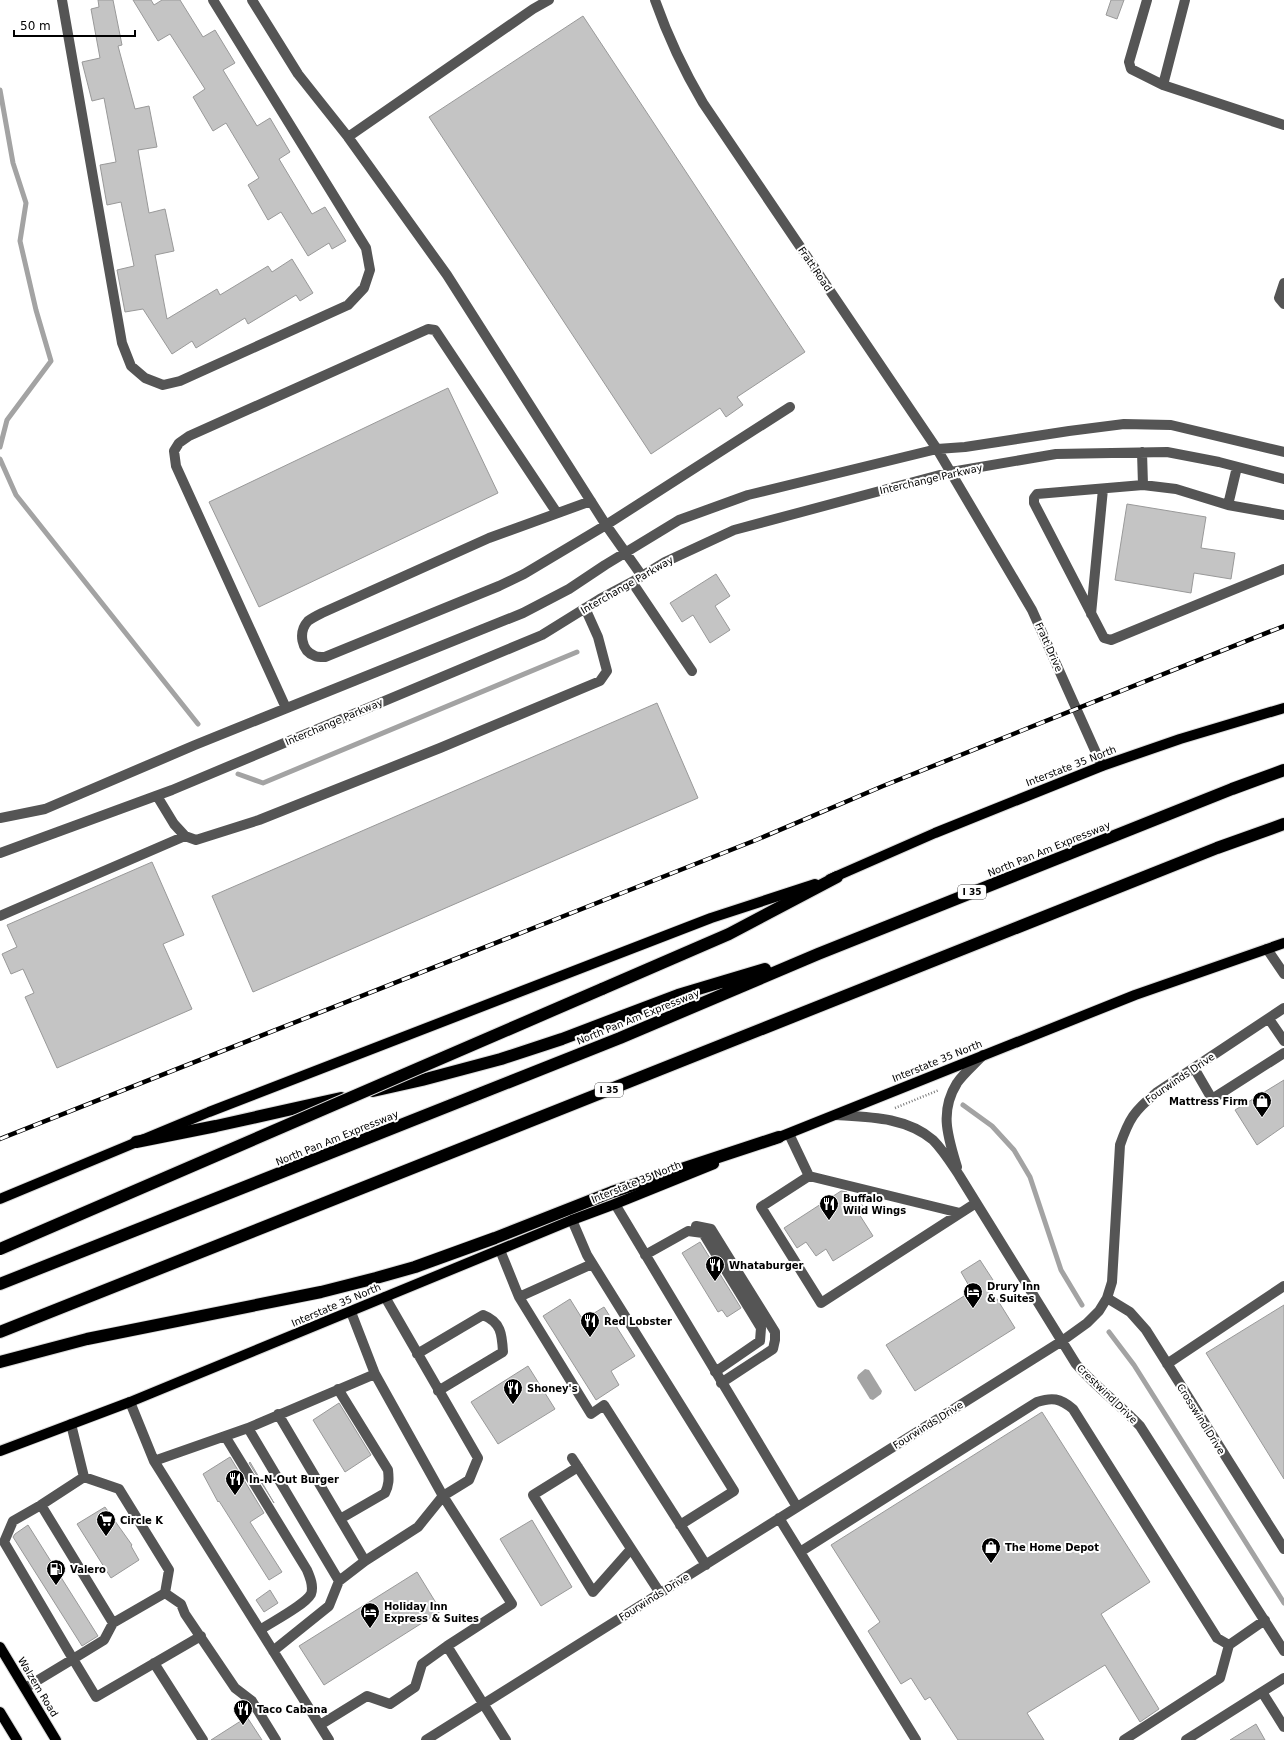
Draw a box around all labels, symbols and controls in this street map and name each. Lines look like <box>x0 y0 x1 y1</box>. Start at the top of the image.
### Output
scale bar <box>14 12 135 38</box>
text: 50 m <box>20 19 51 33</box>
street label: Fratt Road <box>796 245 834 293</box>
street label: Interchange Parkway <box>879 462 984 496</box>
street label: Interchange Parkway <box>579 554 675 616</box>
street label: Fratt Drive <box>1033 621 1065 673</box>
street label: Interchange Parkway <box>283 696 385 748</box>
street label: Interstate 35 North <box>1024 744 1118 788</box>
street label: North Pan Am Expressway <box>986 819 1112 879</box>
road number: I 35 <box>958 885 986 899</box>
street label: North Pan Am Expressway <box>575 987 701 1047</box>
street label: Interstate 35 North <box>891 1038 983 1084</box>
street label: Fourwinds Drive <box>1143 1051 1217 1105</box>
road number: I 35 <box>595 1083 623 1097</box>
shop icon: Mattress Firm <box>1251 1090 1273 1118</box>
place label: Mattress Firm <box>1169 1096 1248 1107</box>
street label: North Pan Am Expressway <box>274 1108 400 1168</box>
street label: Interstate 35 North <box>590 1159 682 1205</box>
restaurant icon: Buffalo Wild Wings <box>818 1193 840 1221</box>
place label: Buffalo Wild Wings <box>843 1193 906 1216</box>
restaurant icon: Whataburger <box>704 1254 726 1282</box>
place label: Whataburger <box>729 1260 804 1271</box>
street label: Interstate 35 North <box>290 1281 382 1329</box>
hotel icon: Drury Inn & Suites <box>962 1281 984 1309</box>
place label: Drury Inn & Suites <box>987 1281 1040 1304</box>
restaurant icon: Red Lobster <box>579 1310 601 1338</box>
place label: Red Lobster <box>604 1316 672 1327</box>
street label: Crestwind Drive <box>1075 1362 1139 1426</box>
restaurant icon: Shoney's <box>502 1377 524 1405</box>
street label: Crosswind Drive <box>1175 1382 1227 1456</box>
place label: Shoney's <box>527 1383 578 1394</box>
street label: Fourwinds Drive <box>891 1399 965 1451</box>
restaurant icon: In-N-Out Burger <box>224 1468 246 1496</box>
place label: In-N-Out Burger <box>249 1474 339 1485</box>
supermarket icon: Circle K <box>95 1509 117 1537</box>
place label: Circle K <box>120 1515 164 1526</box>
shop icon: The Home Depot <box>980 1536 1002 1564</box>
place label: The Home Depot <box>1005 1542 1099 1553</box>
fuel station icon: Valero <box>45 1558 67 1586</box>
place label: Valero <box>70 1564 106 1575</box>
street label: Fourwinds Drive <box>617 1571 691 1623</box>
hotel icon: Holiday Inn Express & Suites <box>359 1601 381 1629</box>
place label: Holiday Inn Express & Suites <box>384 1601 479 1624</box>
street label: Walzem Road <box>16 1655 60 1719</box>
restaurant icon: Taco Cabana <box>232 1698 254 1726</box>
place label: Taco Cabana <box>257 1704 327 1715</box>

